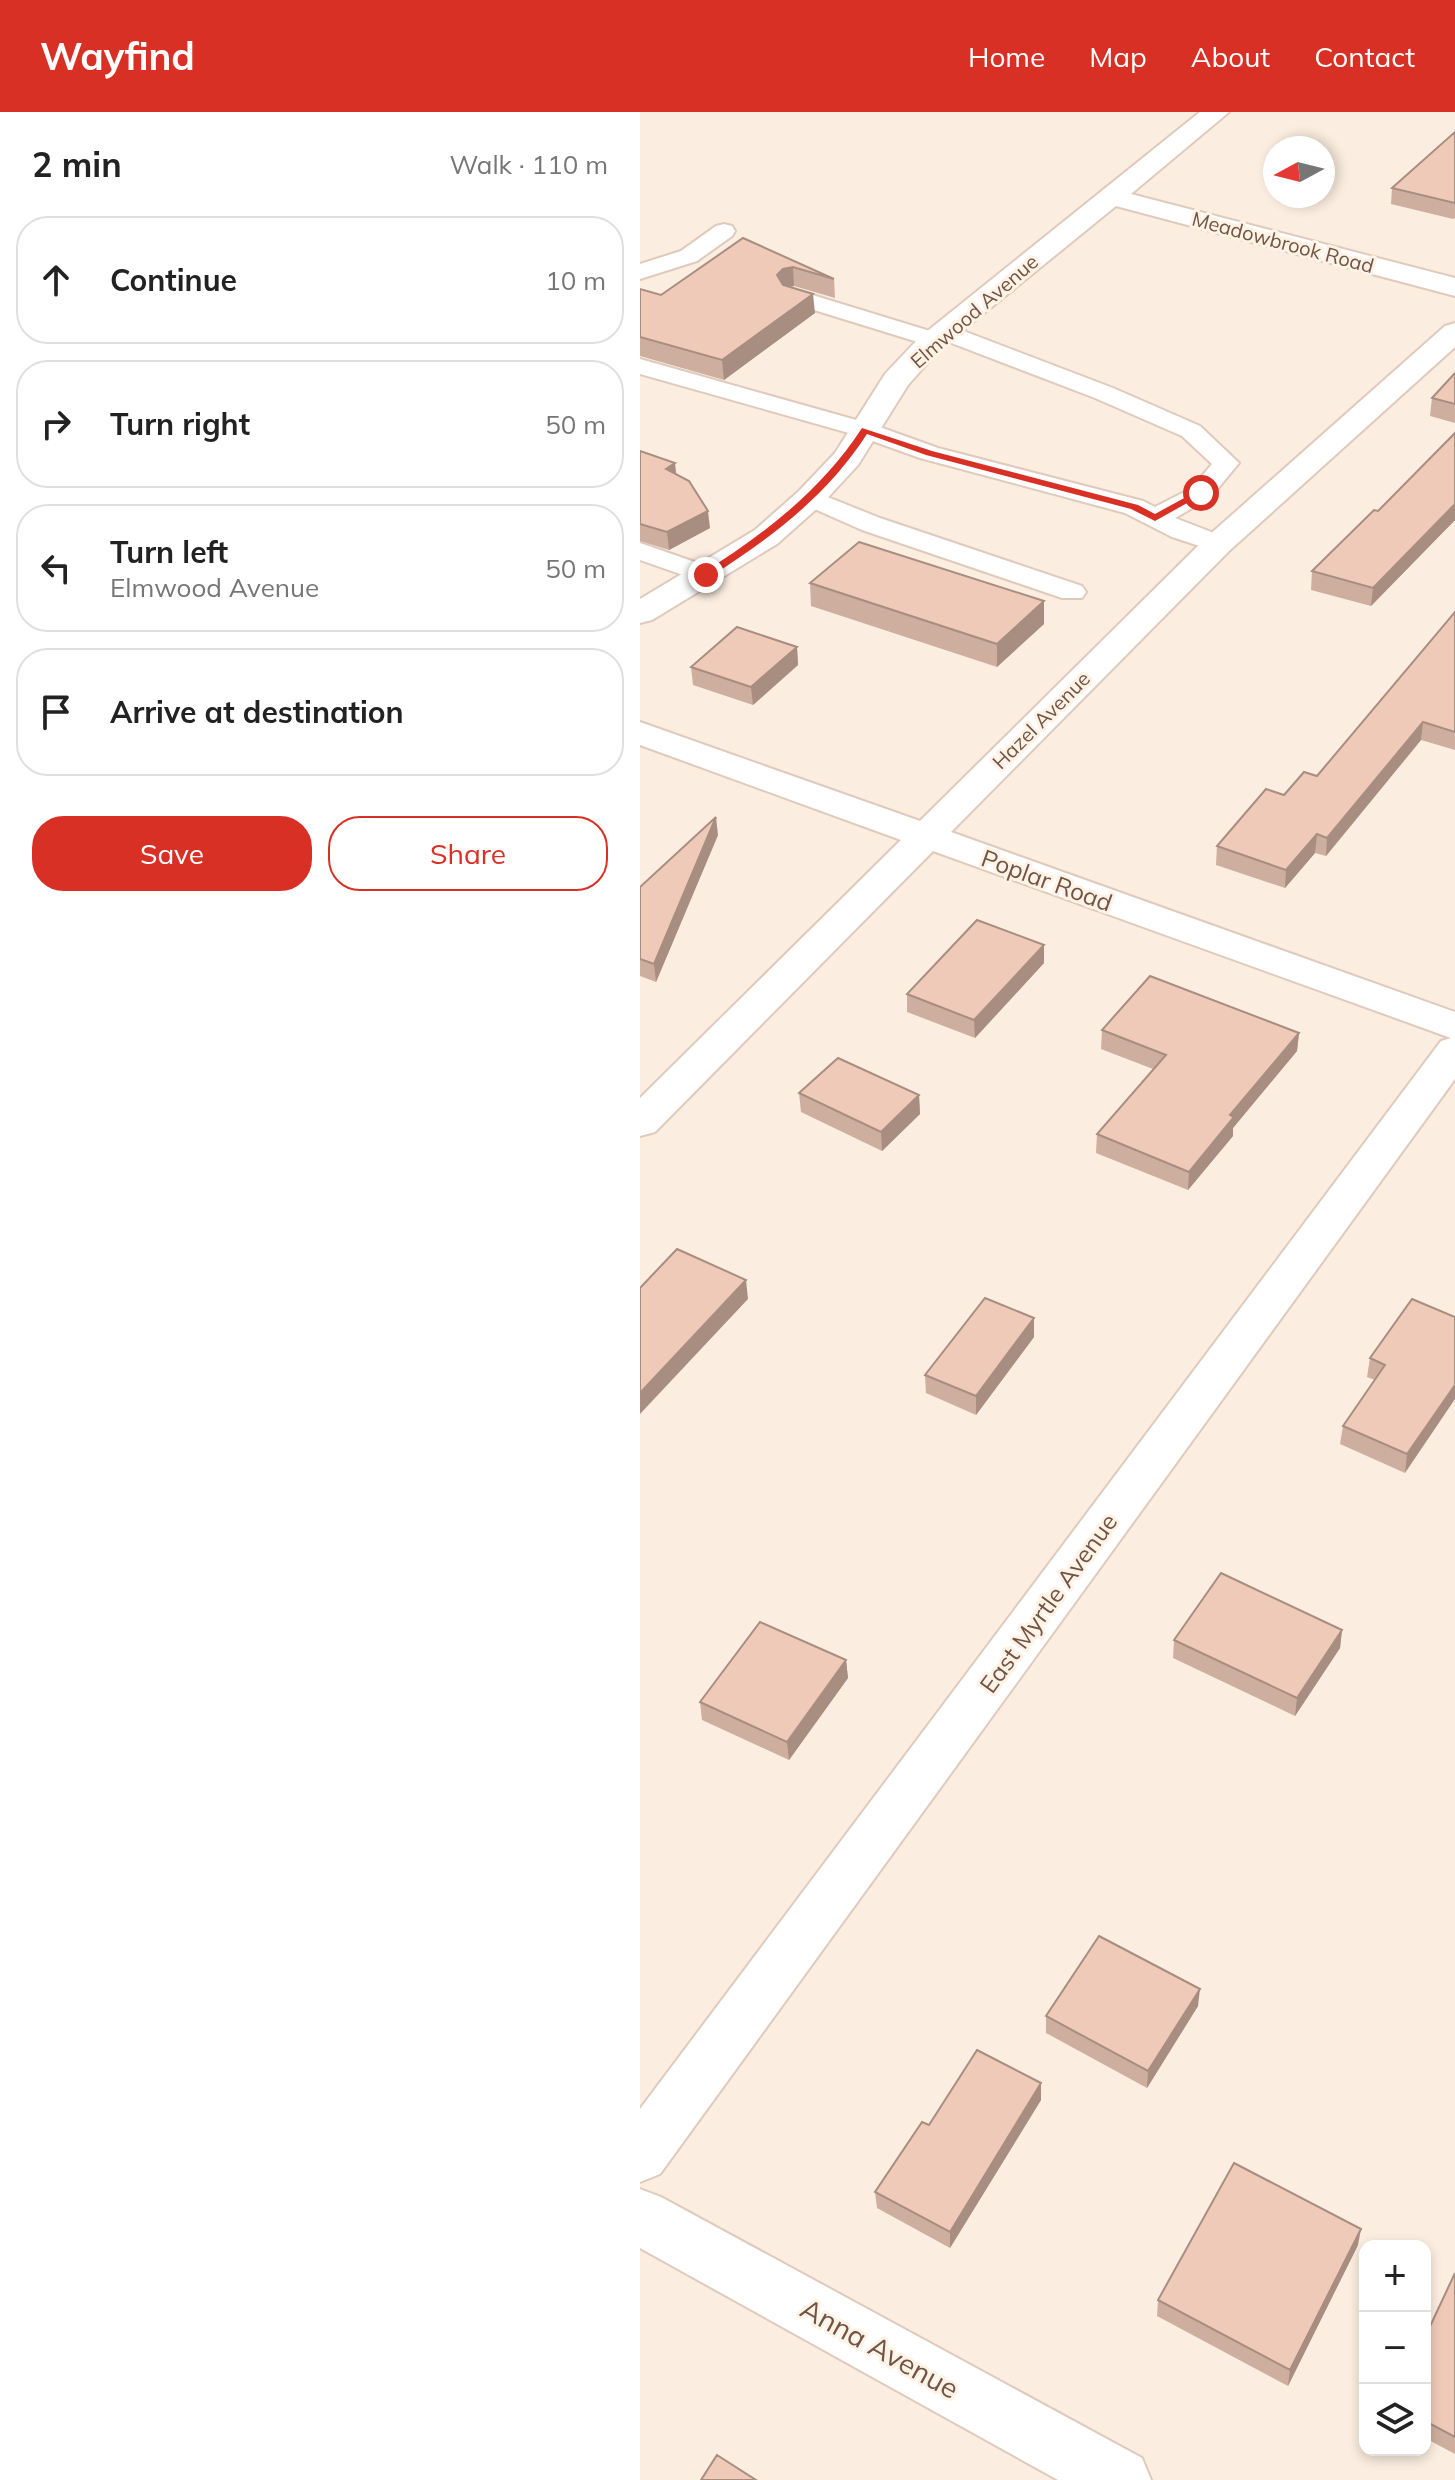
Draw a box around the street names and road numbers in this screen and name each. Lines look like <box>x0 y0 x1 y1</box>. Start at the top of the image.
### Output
street label: Meadowbrook Road <box>1189 206 1377 278</box>
street label: Elmwood Avenue <box>905 249 1043 373</box>
street label: Hazel Avenue <box>987 666 1095 774</box>
street label: Poplar Road <box>977 842 1117 918</box>
street label: East Myrtle Avenue <box>973 1507 1123 1699</box>
street label: Anna Avenue <box>795 2290 965 2406</box>

